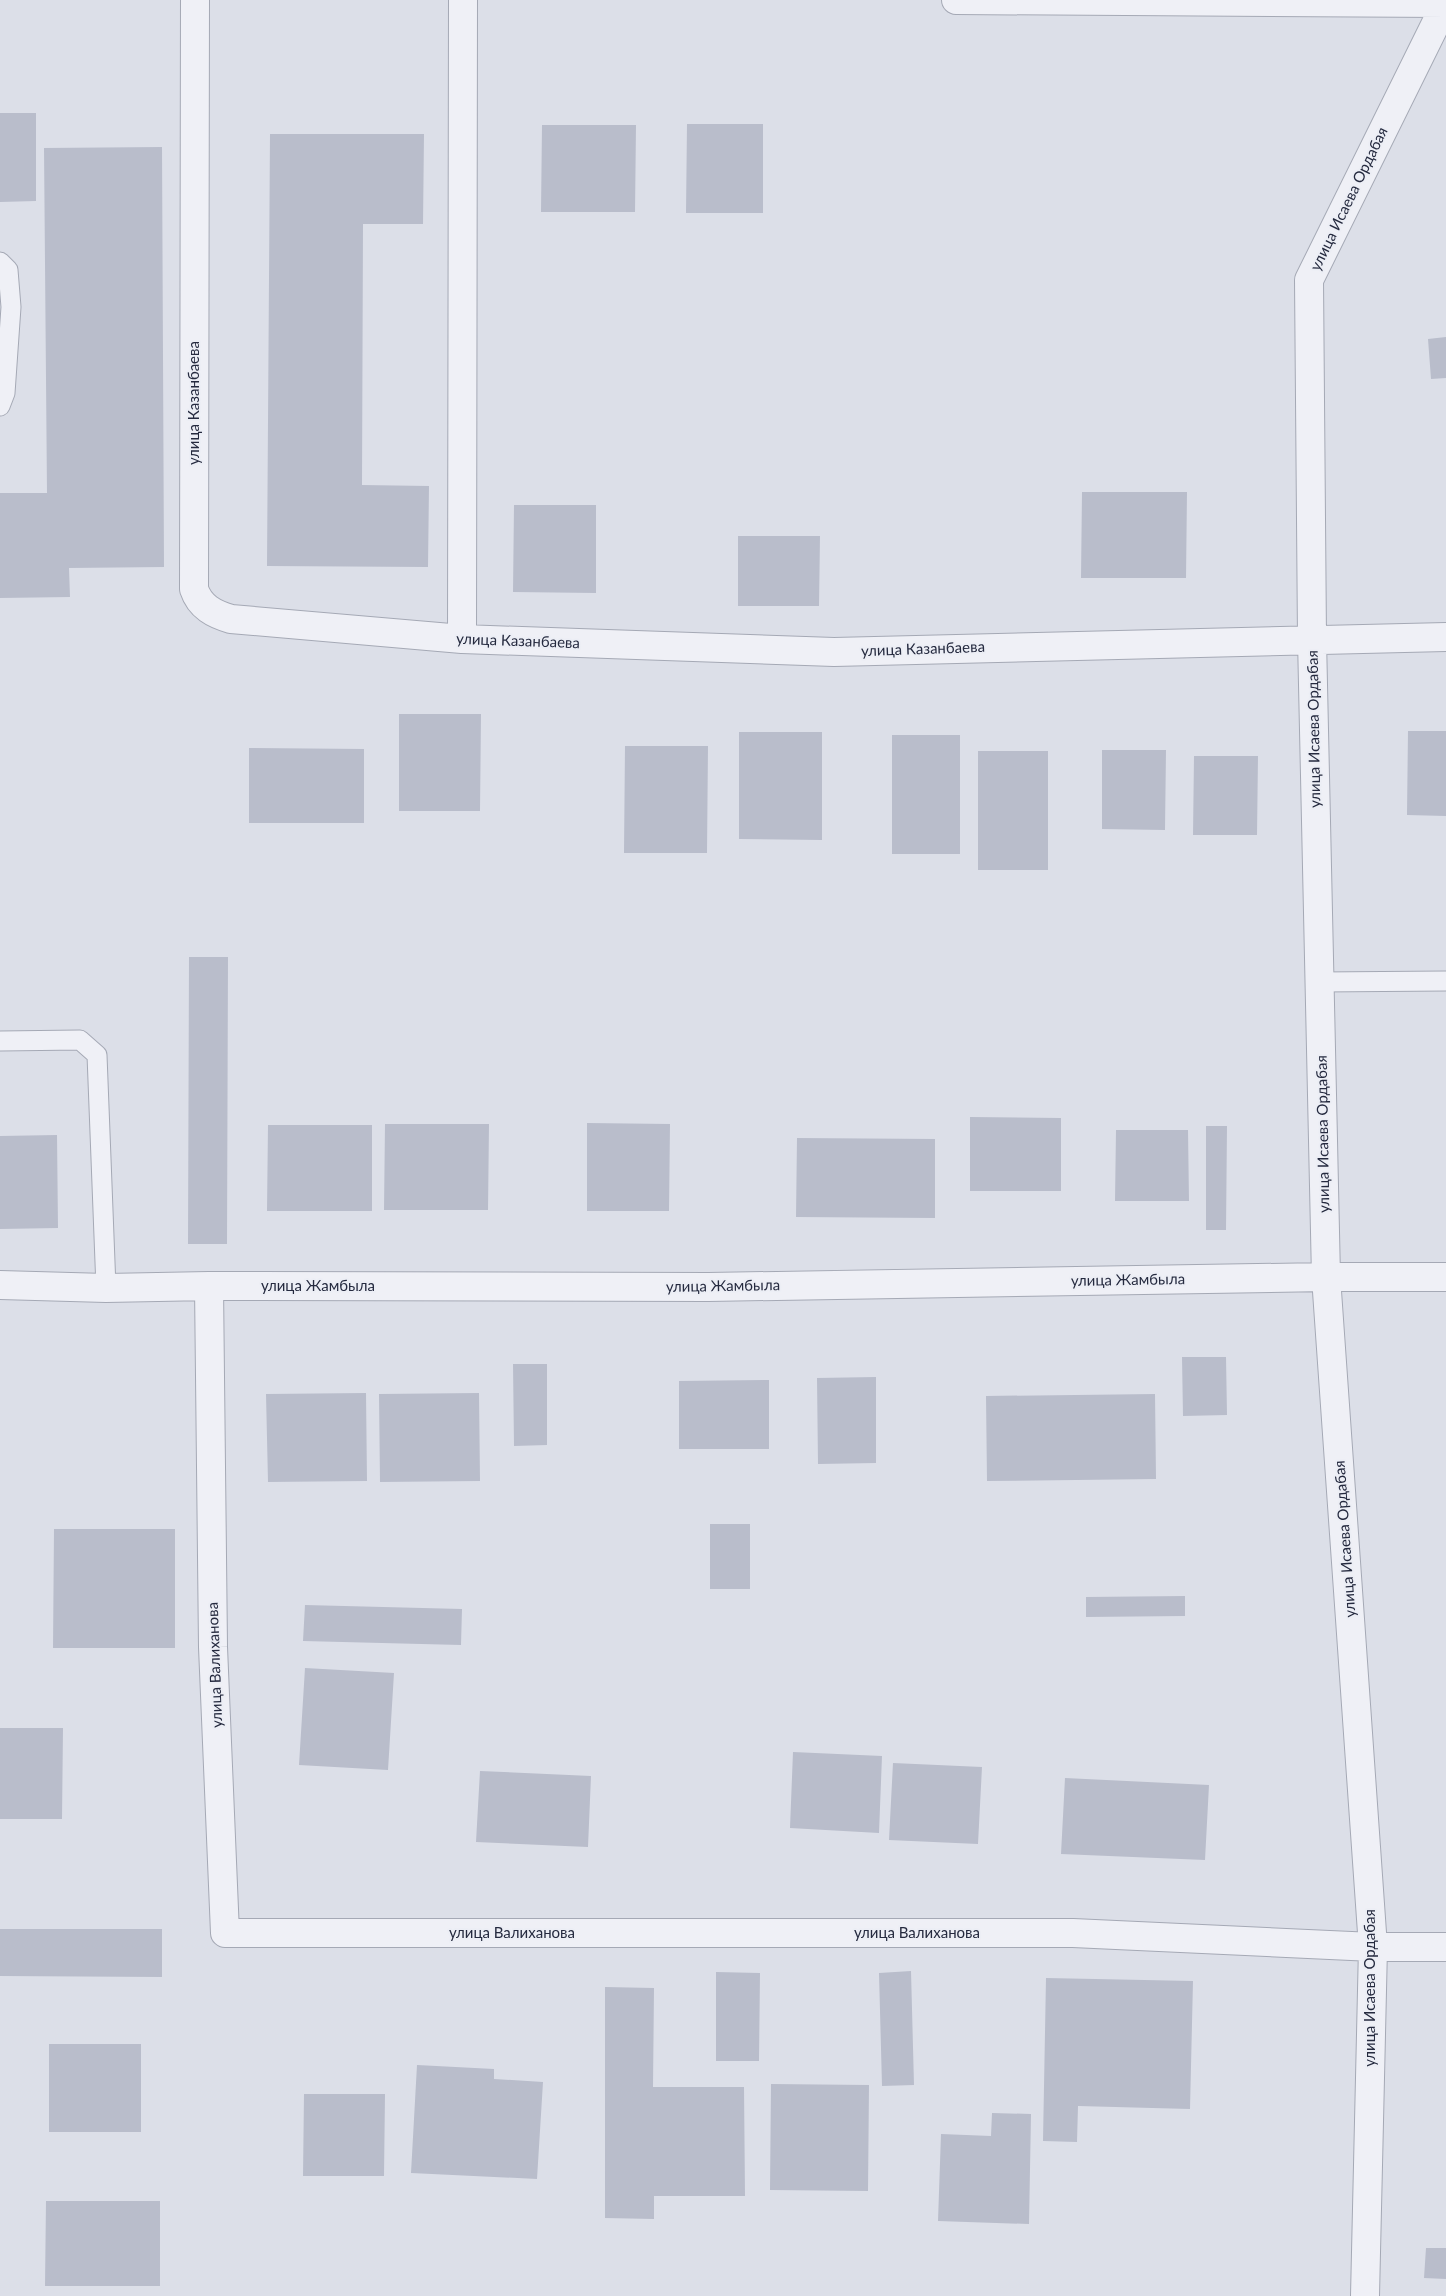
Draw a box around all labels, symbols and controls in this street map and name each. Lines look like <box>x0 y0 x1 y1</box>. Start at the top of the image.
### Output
street label: улица Исаева Ордабая <box>1305 124 1391 273</box>
street label: улица Казанбаева <box>184 341 202 465</box>
street label: улица Казанбаева <box>456 629 580 651</box>
street label: улица Казанбаева <box>861 637 985 659</box>
street label: улица Исаева Ордабая <box>1303 650 1323 808</box>
street label: улица Исаева Ордабая <box>1312 1055 1332 1213</box>
street label: улица Жамбыла <box>1071 1269 1185 1289</box>
street label: улица Жамбыла <box>666 1275 780 1295</box>
street label: улица Жамбыла <box>261 1276 375 1294</box>
street label: улица Исаева Ордабая <box>1330 1460 1358 1618</box>
street label: улица Валиханова <box>203 1602 225 1728</box>
street label: улица Исаева Ордабая <box>1360 1909 1378 2067</box>
street label: улица Валиханова <box>449 1923 575 1941</box>
street label: улица Валиханова <box>854 1923 980 1941</box>

